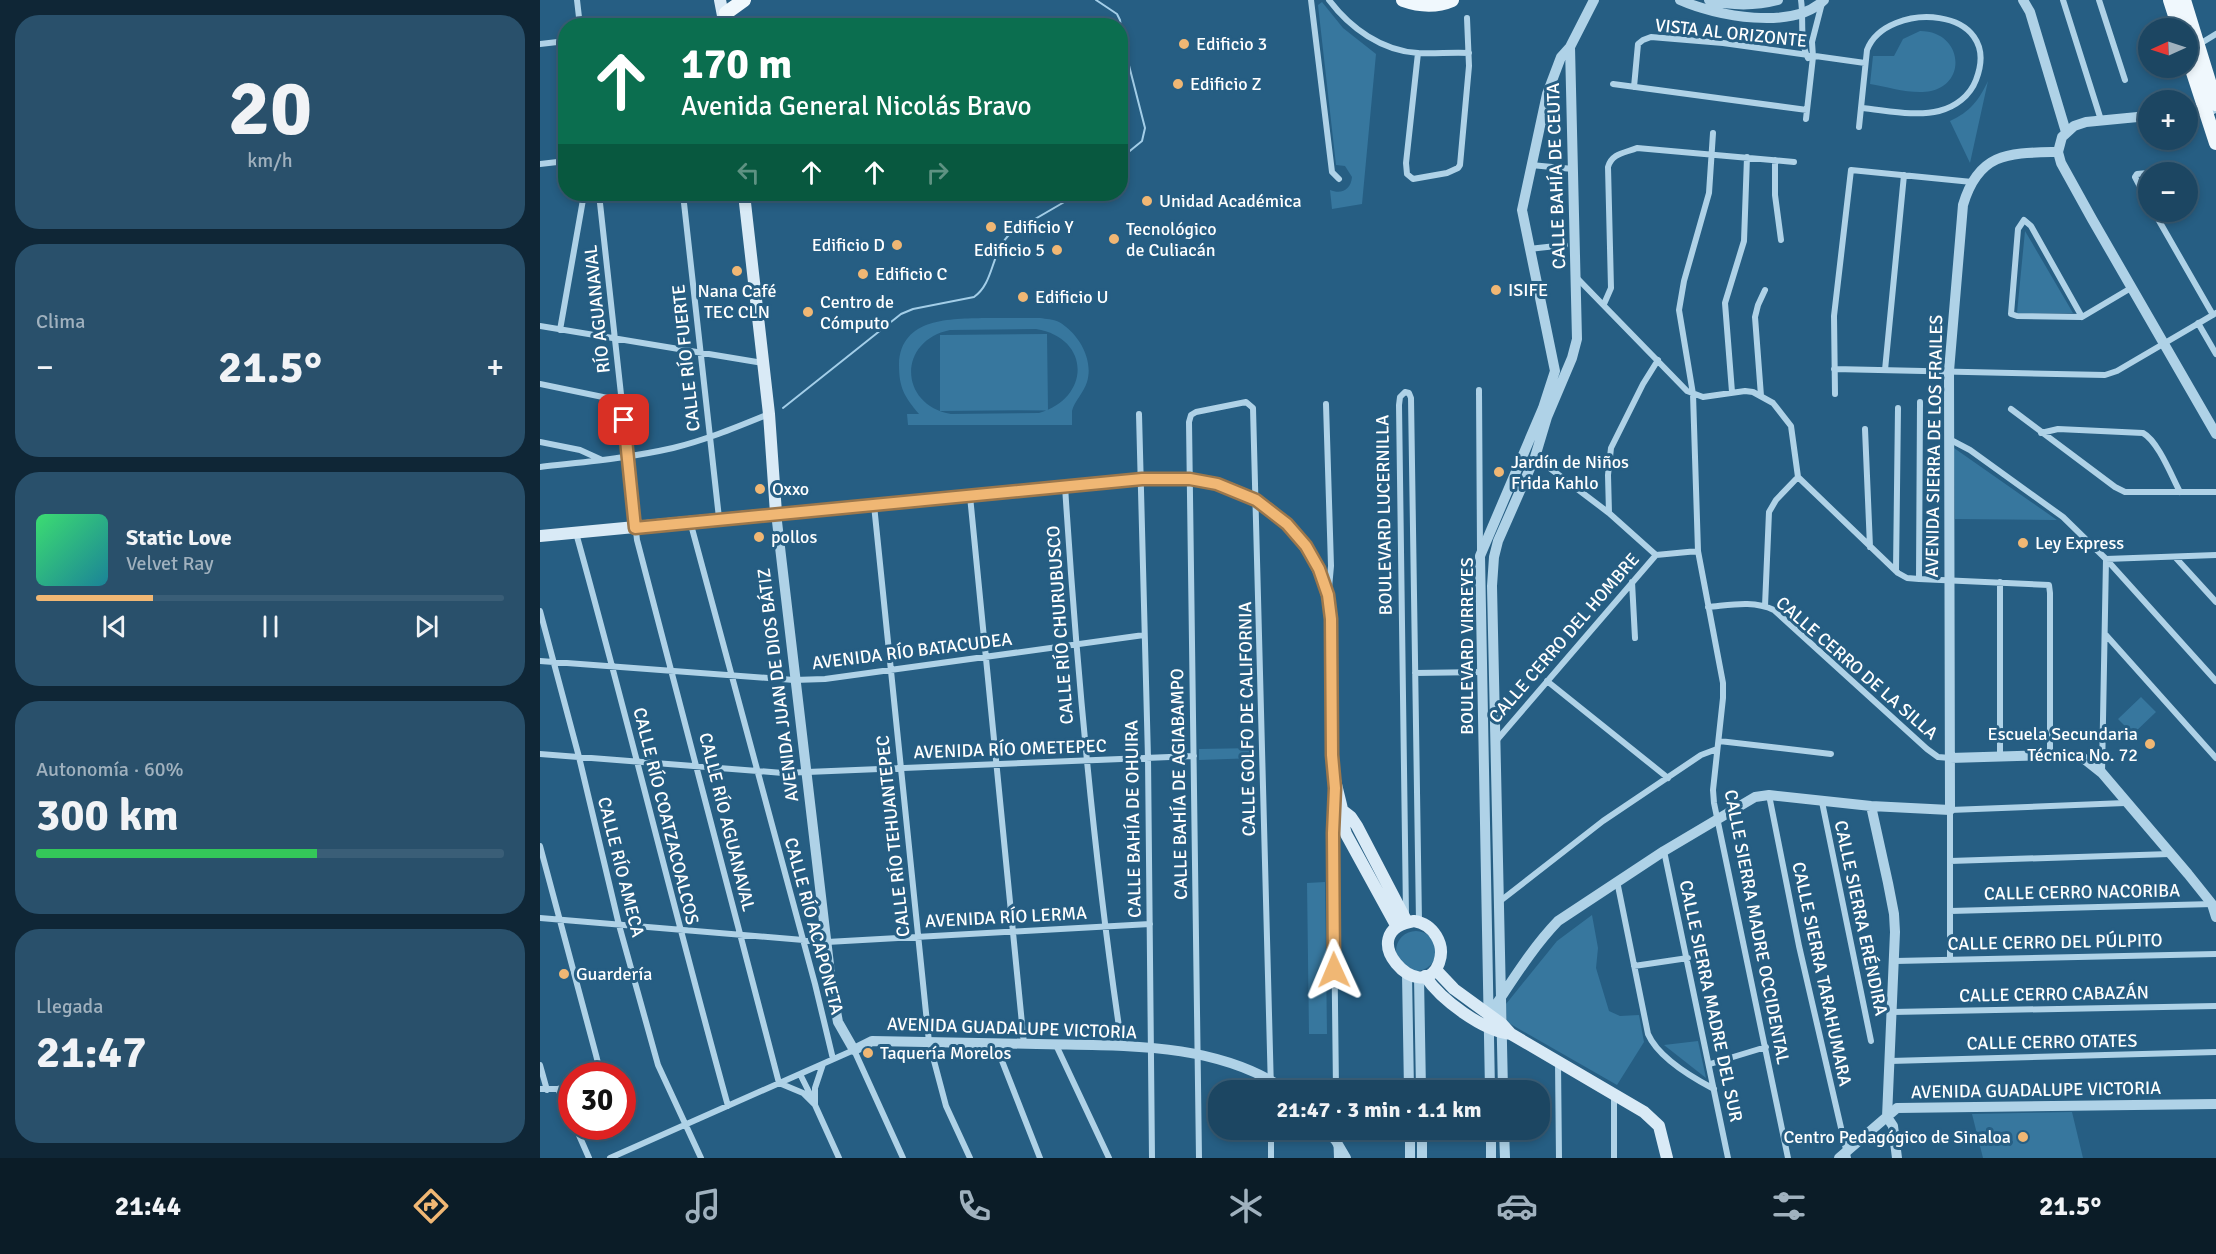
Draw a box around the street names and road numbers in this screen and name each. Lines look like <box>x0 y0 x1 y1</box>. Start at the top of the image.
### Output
street label: VISTA AL ORIZONTE <box>1654 14 1808 52</box>
street label: CALLE BAHÍA DE CEUTA <box>1542 82 1570 270</box>
street label: RÍO AGUANAVAL <box>579 244 615 374</box>
street label: CALLE RÍO FUERTE <box>667 283 705 433</box>
street label: AVENIDA SIERRA DE LOS FRAILES <box>1921 314 1947 578</box>
street label: BOULEVARD LUCERNILLA <box>1371 415 1397 615</box>
street label: CALLE RÍO CHURUBUSCO <box>1042 525 1078 725</box>
street label: CALLE CERRO DEL HOMBRE <box>1484 548 1644 728</box>
street label: BOULEVARD VIRREYES <box>1456 557 1478 735</box>
street label: AVENIDA JUAN DE DIOS BÁTIZ <box>753 567 803 803</box>
street label: CALLE CERRO DE LA SILLA <box>1772 592 1942 744</box>
street label: CALLE GOLFO DE CALIFORNIA <box>1234 601 1260 837</box>
street label: AVENIDA RÍO BATACUDEA <box>811 628 1013 674</box>
street label: CALLE BAHÍA DE AGIABAMPO <box>1166 668 1192 900</box>
street label: CALLE RÍO COATZACOALCOS <box>628 705 704 927</box>
street label: CALLE BAHÍA DE OHUIRA <box>1120 720 1146 918</box>
street label: CALLE RÍO AGUANAVAL <box>694 730 760 914</box>
street label: CALLE RÍO TEHUANTEPEC <box>871 734 915 938</box>
street label: AVENIDA RÍO OMETEPEC <box>913 735 1107 763</box>
street label: CALLE SIERRA MADRE OCCIDENTAL <box>1720 788 1794 1066</box>
street label: CALLE RÍO AMECA <box>593 795 649 939</box>
street label: CALLE SIERRA ERÉNDIRA <box>1830 819 1892 1017</box>
street label: CALLE RÍO ACAPONETA <box>780 835 848 1017</box>
street label: CALLE SIERRA TARAHUMARA <box>1787 860 1857 1088</box>
street label: CALLE SIERRA MADRE DEL SUR <box>1675 878 1747 1124</box>
street label: CALLE CERRO NACORIBA <box>1984 879 2180 905</box>
street label: AVENIDA RÍO LERMA <box>924 902 1088 932</box>
street label: CALLE CERRO DEL PÚLPITO <box>1947 929 2163 955</box>
street label: CALLE CERRO CABAZÁN <box>1959 981 2149 1007</box>
street label: AVENIDA GUADALUPE VICTORIA <box>887 1013 1137 1043</box>
street label: CALLE CERRO OTATES <box>1966 1030 2138 1054</box>
street label: AVENIDA GUADALUPE VICTORIA <box>1911 1077 2161 1103</box>

